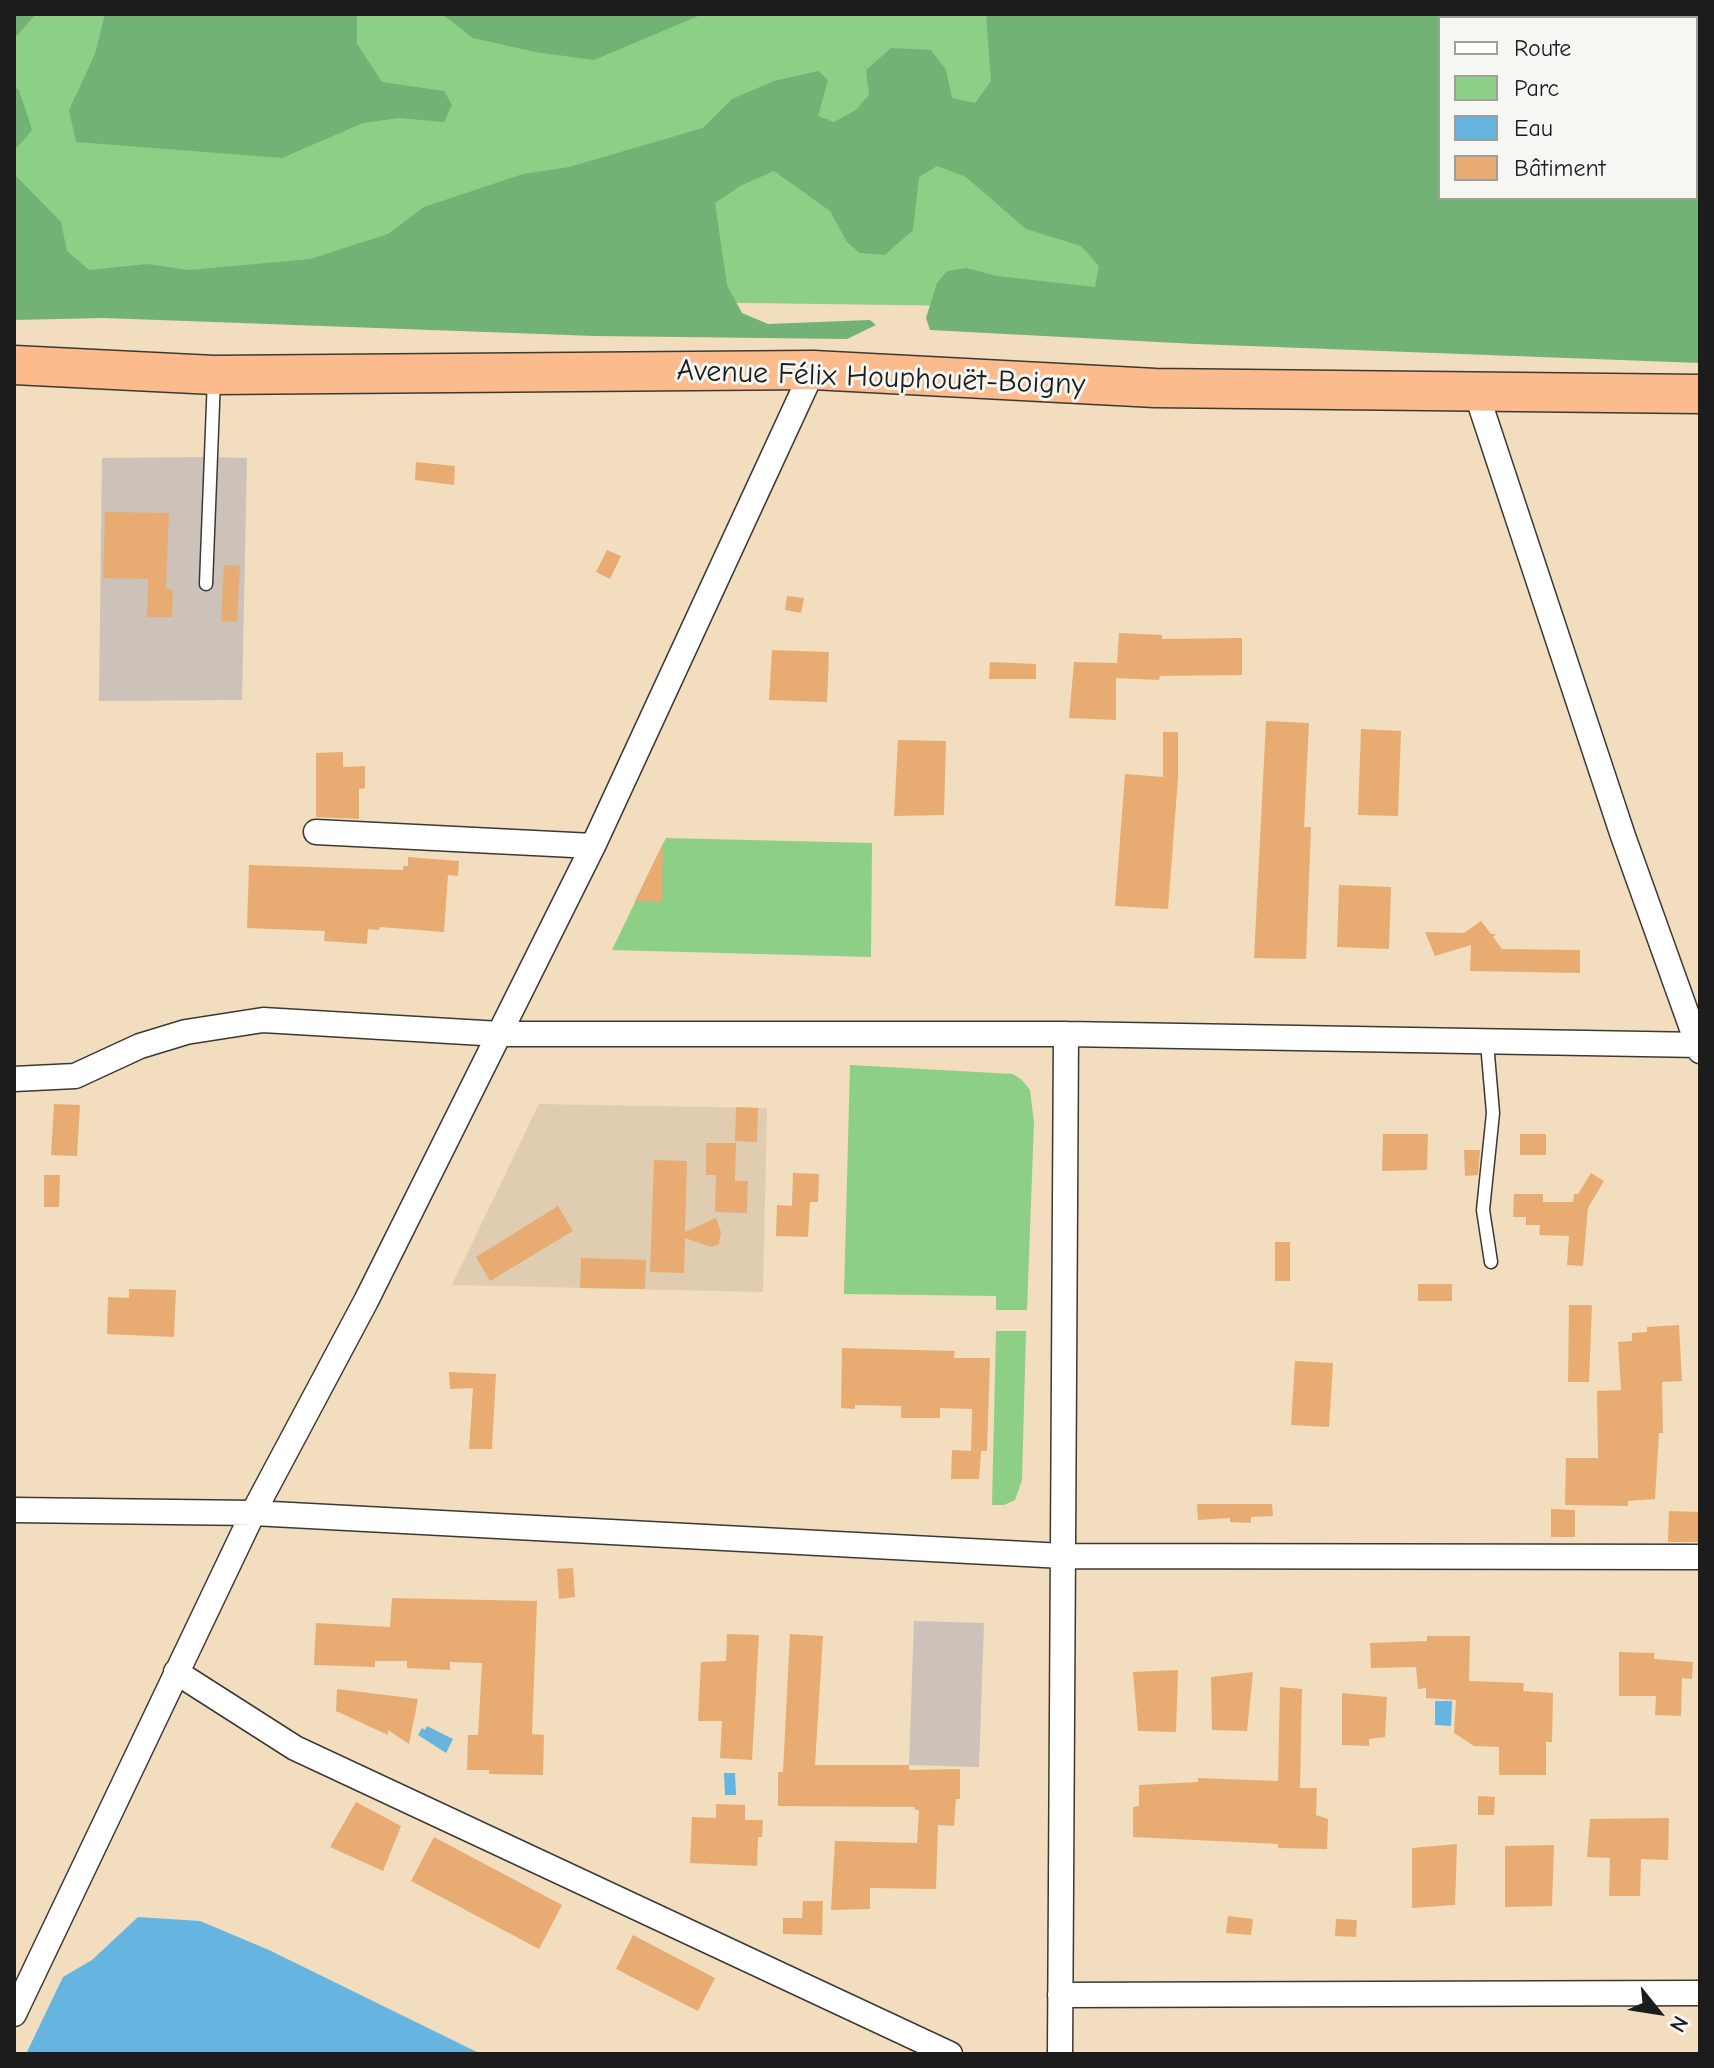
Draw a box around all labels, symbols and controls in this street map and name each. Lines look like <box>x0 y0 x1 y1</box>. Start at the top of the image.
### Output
legend <box>1438 16 1698 200</box>
text: Route <box>1514 34 1571 62</box>
text: Parc <box>1514 74 1559 102</box>
text: Eau <box>1514 114 1553 142</box>
text: Bâtiment <box>1514 154 1606 182</box>
street label: Avenue Félix Houphouët-Boigny <box>676 353 1086 403</box>
north arrow <box>1618 1972 1698 2052</box>
text: N <box>1664 2011 1694 2037</box>

